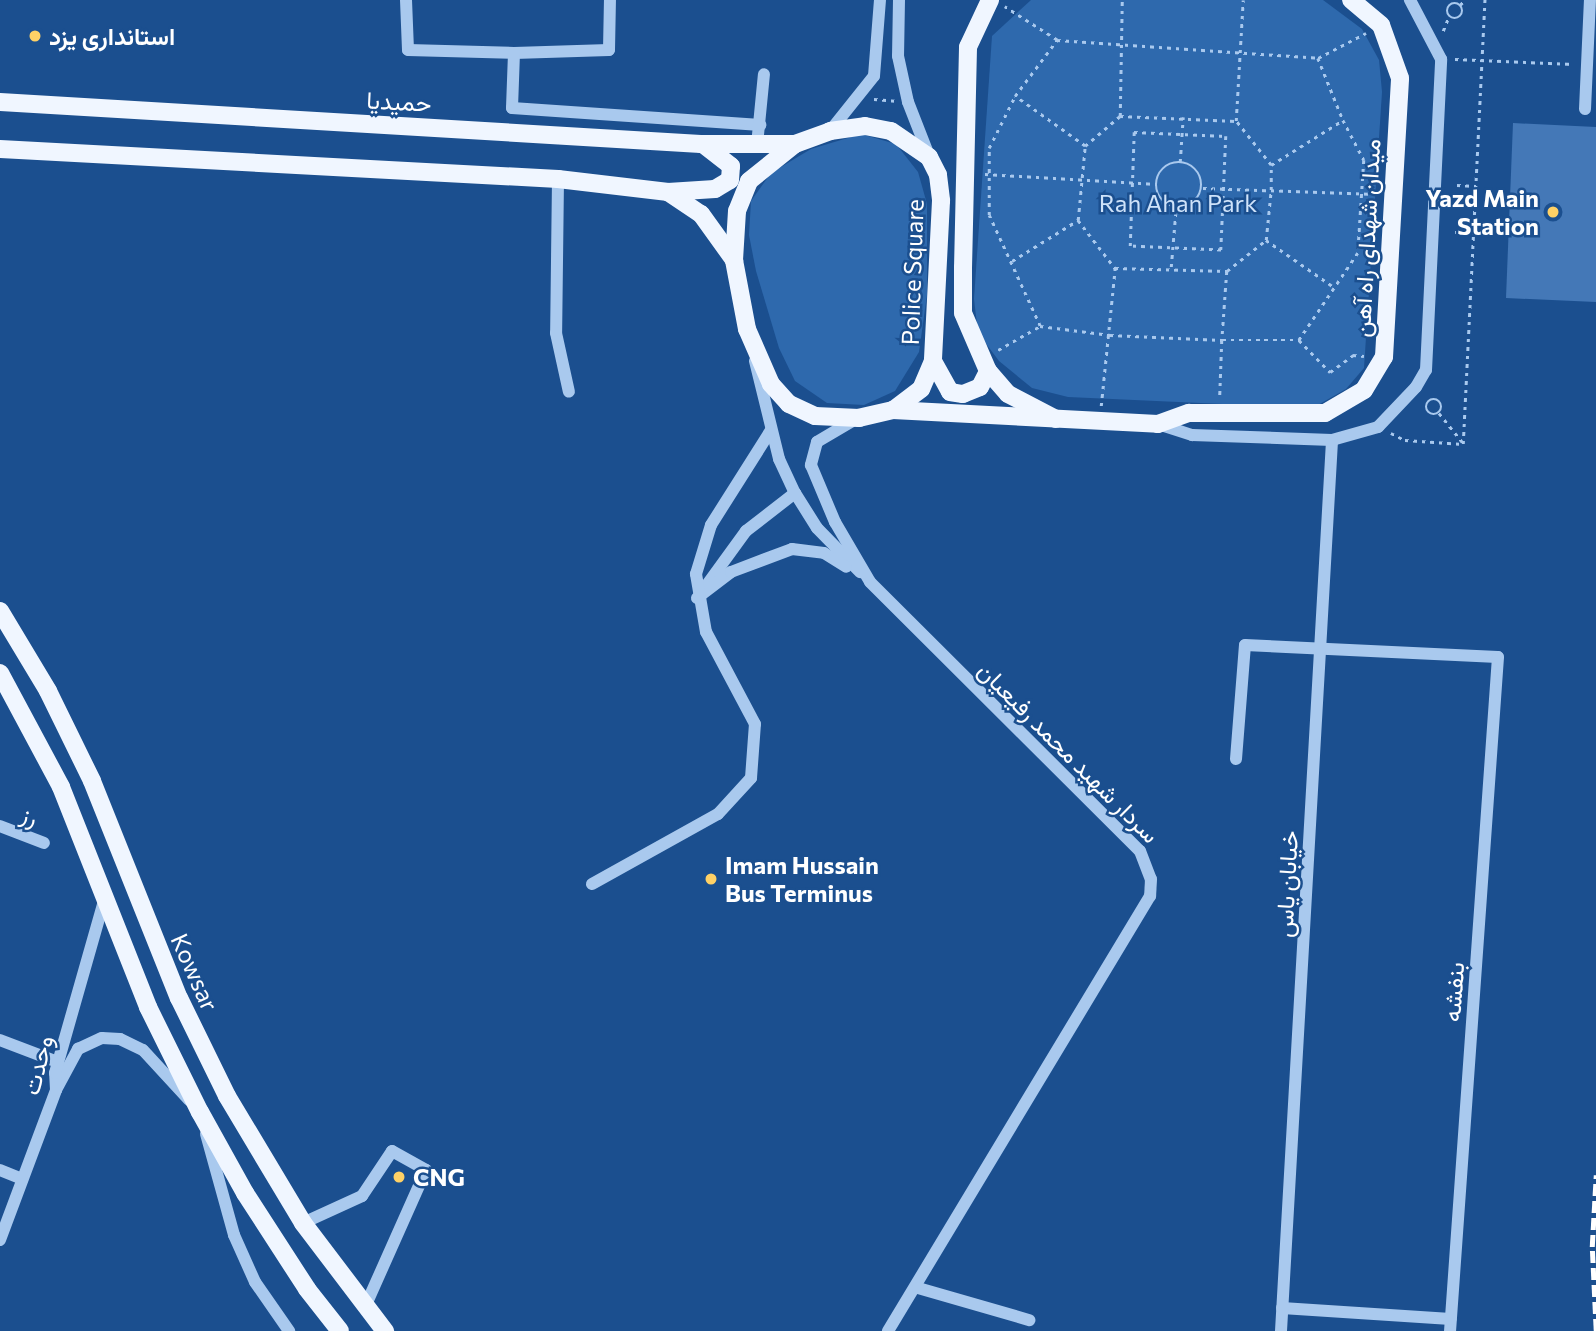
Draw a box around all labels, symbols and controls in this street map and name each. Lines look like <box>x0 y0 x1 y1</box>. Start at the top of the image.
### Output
place label: استانداری یزد <box>49 22 175 50</box>
marker: استانداری یزد <box>27 28 43 44</box>
street label: حمیدیا <box>366 85 432 117</box>
street label: میدان شهدای راه آهن <box>1346 138 1386 338</box>
place label: Yazd Main Station <box>1425 184 1539 240</box>
park label: Rah Ahan Park <box>1099 189 1257 217</box>
street label: Police Square <box>895 198 929 346</box>
marker: Yazd Main Station <box>1545 204 1561 220</box>
street label: سردار شهید محمد رفیعیان <box>972 655 1166 849</box>
street label: رز <box>17 799 43 831</box>
street label: خیابان یاس <box>1269 830 1303 938</box>
place label: Imam Hussain Bus Terminus <box>725 851 879 907</box>
marker: Imam Hussain Bus Terminus <box>703 871 719 887</box>
street label: Kowsar <box>165 929 225 1015</box>
street label: بنفشه <box>1437 961 1469 1023</box>
street label: وحدت <box>16 1032 58 1098</box>
place label: CNG <box>413 1163 465 1191</box>
marker: CNG <box>391 1169 407 1185</box>

